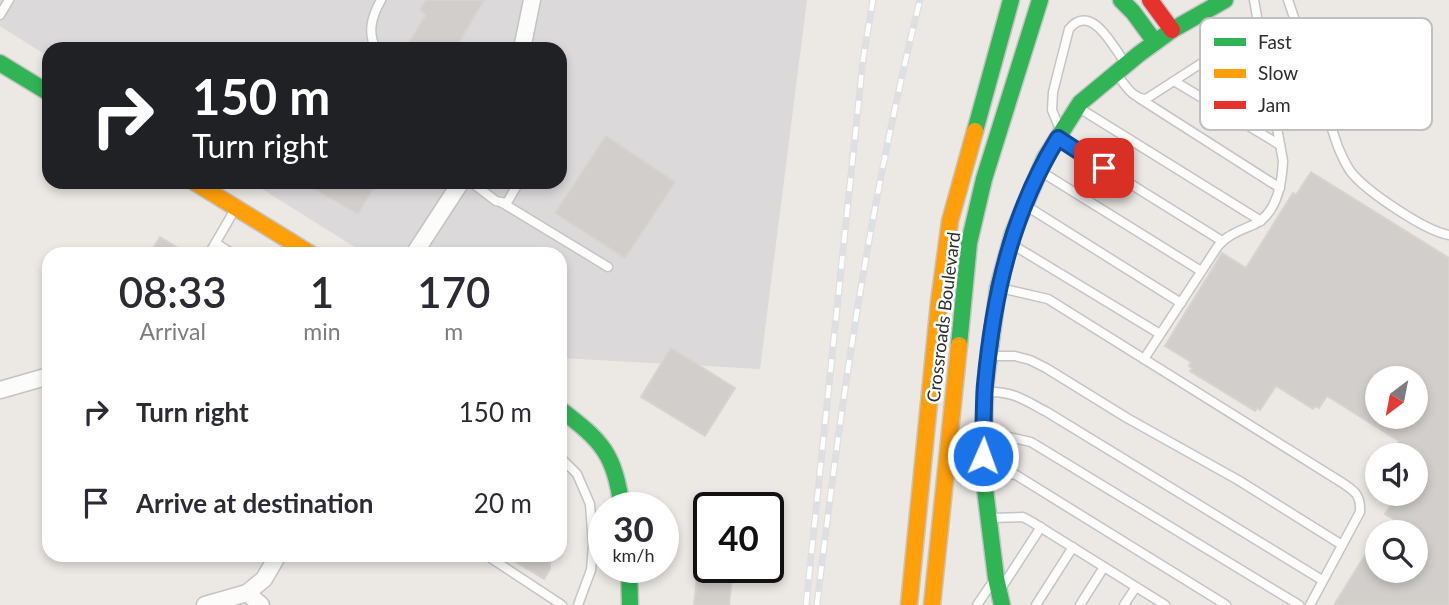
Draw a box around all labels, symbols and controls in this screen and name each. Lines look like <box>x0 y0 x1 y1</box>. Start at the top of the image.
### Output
legend <box>1200 18 1432 130</box>
text: Fast <box>1258 30 1292 53</box>
text: Slow <box>1258 61 1298 84</box>
text: 150 m <box>192 67 330 125</box>
icon: right <box>77 70 168 161</box>
text: Jam <box>1258 93 1291 116</box>
text: Turn right <box>192 126 328 165</box>
pin <box>1074 138 1134 198</box>
icon: arrive <box>1085 149 1123 187</box>
street label: Crossroads Boulevard <box>922 231 964 403</box>
text: 08:33 <box>119 267 227 317</box>
text: 1 <box>310 267 334 317</box>
text: 170 <box>417 267 490 317</box>
text: Arrival <box>140 317 206 345</box>
text: min <box>303 317 341 345</box>
text: m <box>444 317 463 345</box>
north arrow <box>1365 366 1428 429</box>
map controls <box>1365 366 1428 583</box>
icon: right <box>77 393 115 431</box>
text: Turn right <box>136 396 249 428</box>
text: 150 m <box>459 396 532 428</box>
position arrow <box>946 419 1020 493</box>
button: sound <box>1365 443 1428 506</box>
icon: arrive <box>77 484 115 522</box>
text: Arrive at destination <box>136 487 373 519</box>
text: 20 m <box>474 487 532 519</box>
speed limit sign: 40 <box>693 492 784 583</box>
text: 30 <box>613 507 654 549</box>
button: search <box>1365 520 1428 583</box>
text: km/h <box>612 544 655 566</box>

